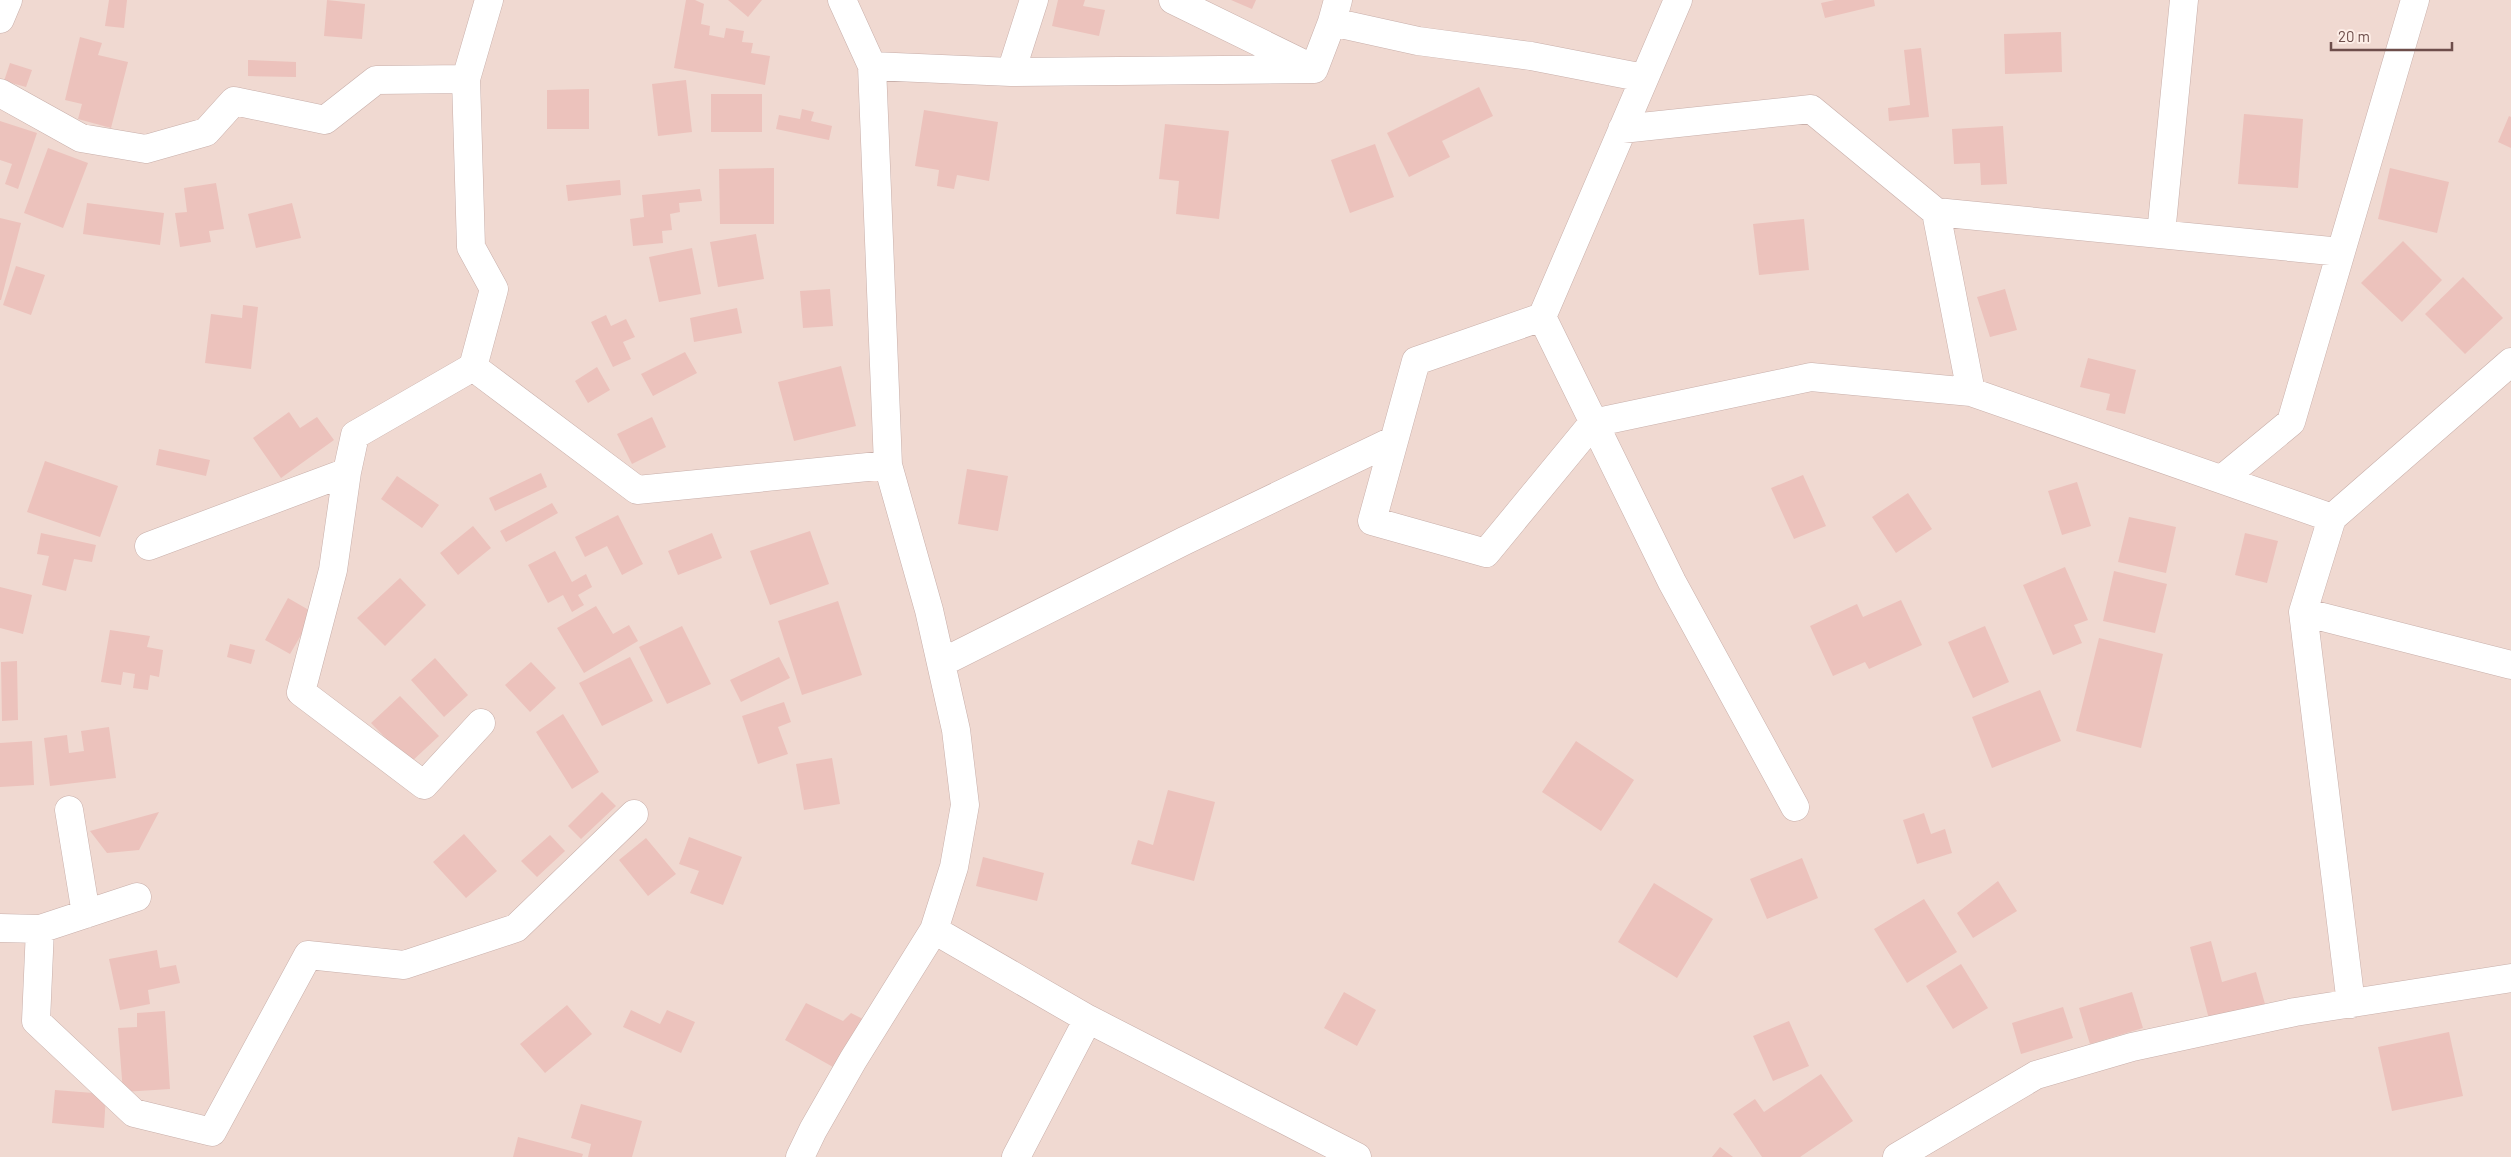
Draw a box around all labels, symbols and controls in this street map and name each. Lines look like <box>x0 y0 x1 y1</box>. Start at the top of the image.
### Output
scale bar <box>2331 20 2452 52</box>
text: 20 m <box>2338 27 2370 45</box>

